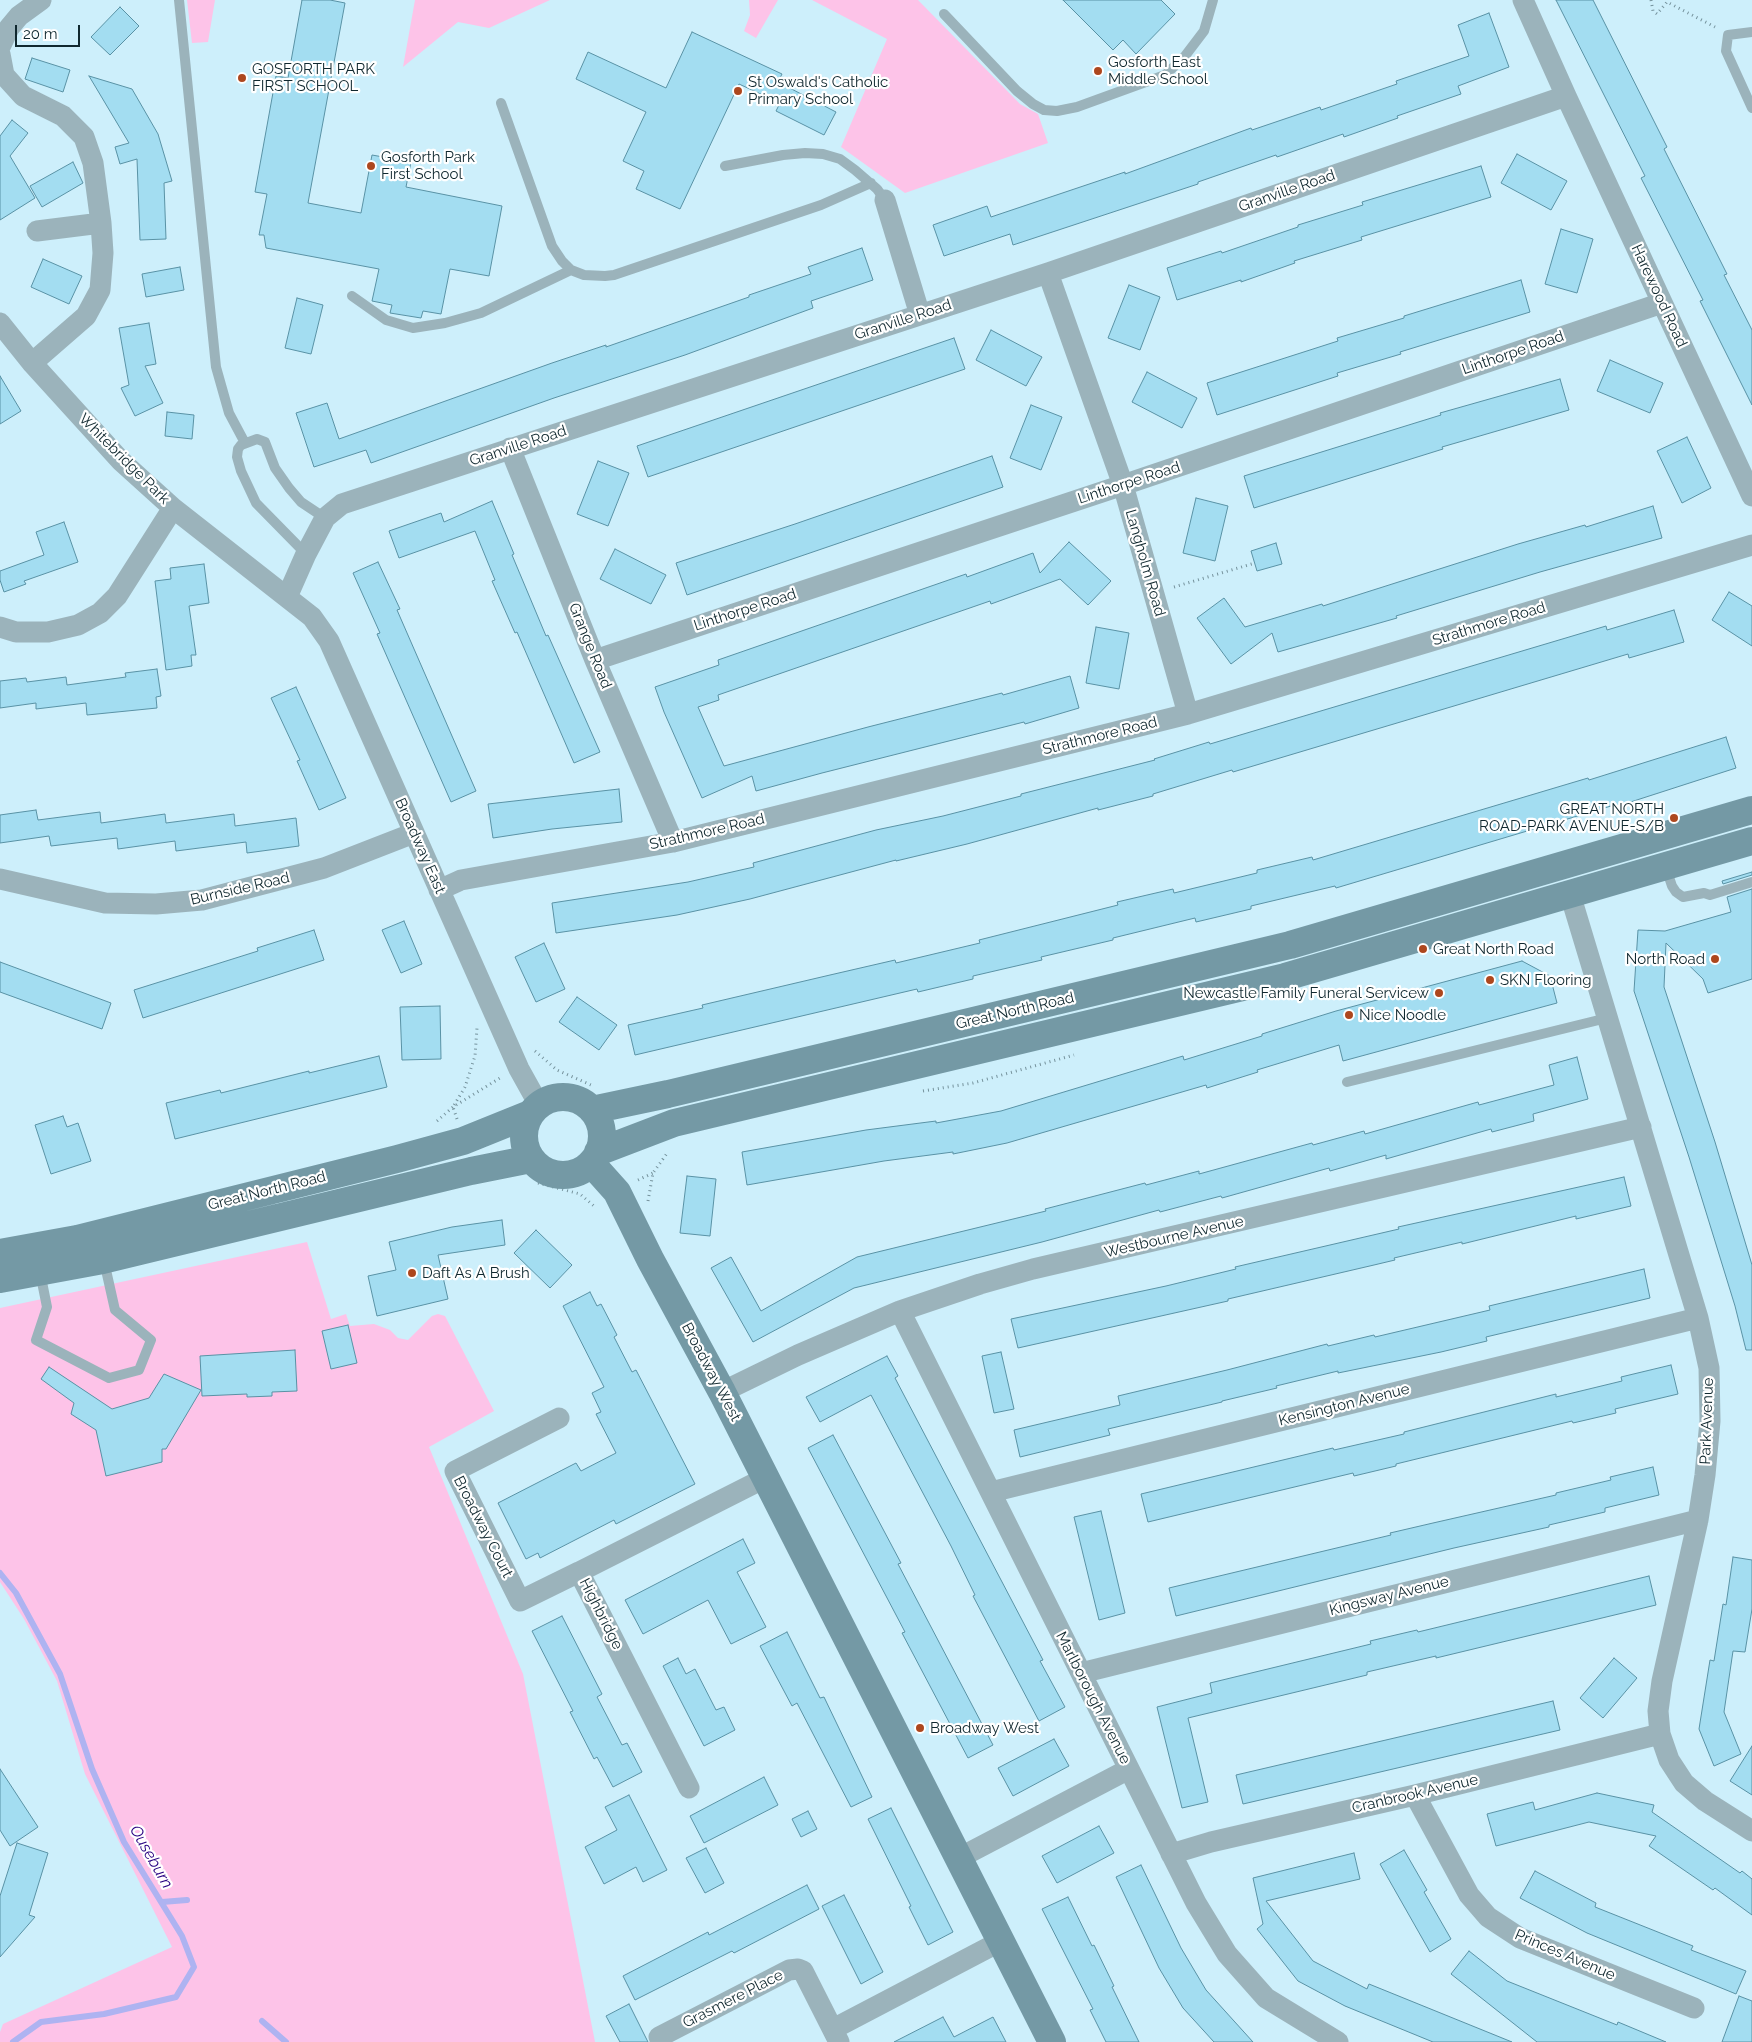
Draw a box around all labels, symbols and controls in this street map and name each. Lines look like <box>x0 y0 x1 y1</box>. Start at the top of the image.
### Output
scale bar <box>18 15 82 47</box>
text: 20 m <box>23 25 58 43</box>
place label: Gosforth East Middle School <box>1108 53 1208 88</box>
place label: GOSFORTH PARK FIRST SCHOOL <box>252 60 375 95</box>
marker: Gosforth East Middle School <box>1092 65 1104 77</box>
marker: GOSFORTH PARK FIRST SCHOOL <box>236 72 248 84</box>
place label: St Oswald's Catholic Primary School <box>748 73 888 108</box>
marker: St Oswald's Catholic Primary School <box>732 85 744 97</box>
place label: Gosforth Park First School <box>381 148 475 183</box>
marker: Gosforth Park First School <box>365 160 377 172</box>
street label: Granville Road <box>1236 166 1338 216</box>
street label: Harewood Road <box>1627 242 1691 350</box>
street label: Granville Road <box>852 296 954 344</box>
street label: Linthorpe Road <box>1460 327 1566 379</box>
street label: Whitebridge Park <box>75 410 173 508</box>
street label: Granville Road <box>467 422 569 470</box>
street label: Linthorpe Road <box>1076 458 1182 508</box>
street label: Langholm Road <box>1121 508 1169 618</box>
street label: Linthorpe Road <box>692 585 798 635</box>
street label: Strathmore Road <box>1430 598 1548 650</box>
street label: Grange Road <box>565 601 615 691</box>
street label: Strathmore Road <box>1041 713 1159 759</box>
street label: Broadway East <box>391 795 449 897</box>
place label: GREAT NORTH ROAD-PARK AVENUE-S/B <box>1479 800 1664 835</box>
street label: Strathmore Road <box>648 810 766 854</box>
marker: GREAT NORTH ROAD-PARK AVENUE-S/B <box>1668 812 1680 824</box>
street label: Burnside Road <box>189 869 291 909</box>
place label: Great North Road <box>1433 940 1554 958</box>
marker: Great North Road <box>1417 943 1429 955</box>
place label: North Road <box>1626 950 1705 968</box>
marker: North Road <box>1709 953 1721 965</box>
place label: SKN Flooring <box>1500 971 1591 989</box>
marker: SKN Flooring <box>1484 974 1496 986</box>
place label: Newcastle Family Funeral Servicew <box>1183 984 1429 1002</box>
marker: Newcastle Family Funeral Servicew <box>1433 987 1445 999</box>
street label: Great North Road <box>954 989 1076 1033</box>
place label: Nice Noodle <box>1359 1006 1446 1024</box>
marker: Nice Noodle <box>1343 1009 1355 1021</box>
street label: Great North Road <box>206 1168 328 1214</box>
street label: Westbourne Avenue <box>1103 1212 1245 1262</box>
place label: Daft As A Brush <box>422 1264 530 1282</box>
marker: Daft As A Brush <box>406 1267 418 1279</box>
street label: Broadway West <box>677 1320 745 1424</box>
street label: Park Avenue <box>1696 1377 1718 1465</box>
street label: Kensington Avenue <box>1277 1380 1411 1430</box>
street label: Broadway Court <box>450 1473 516 1581</box>
street label: Kingsway Avenue <box>1327 1572 1451 1620</box>
street label: Highbridge <box>575 1575 627 1653</box>
street label: Marlborough Avenue <box>1052 1629 1134 1767</box>
place label: Broadway West <box>930 1719 1039 1737</box>
marker: Broadway West <box>914 1722 926 1734</box>
street label: Cranbrook Avenue <box>1350 1771 1480 1817</box>
water label: Ouseburn <box>125 1822 177 1892</box>
street label: Princes Avenue <box>1512 1926 1618 1984</box>
street label: Grasmere Place <box>680 1966 786 2032</box>

